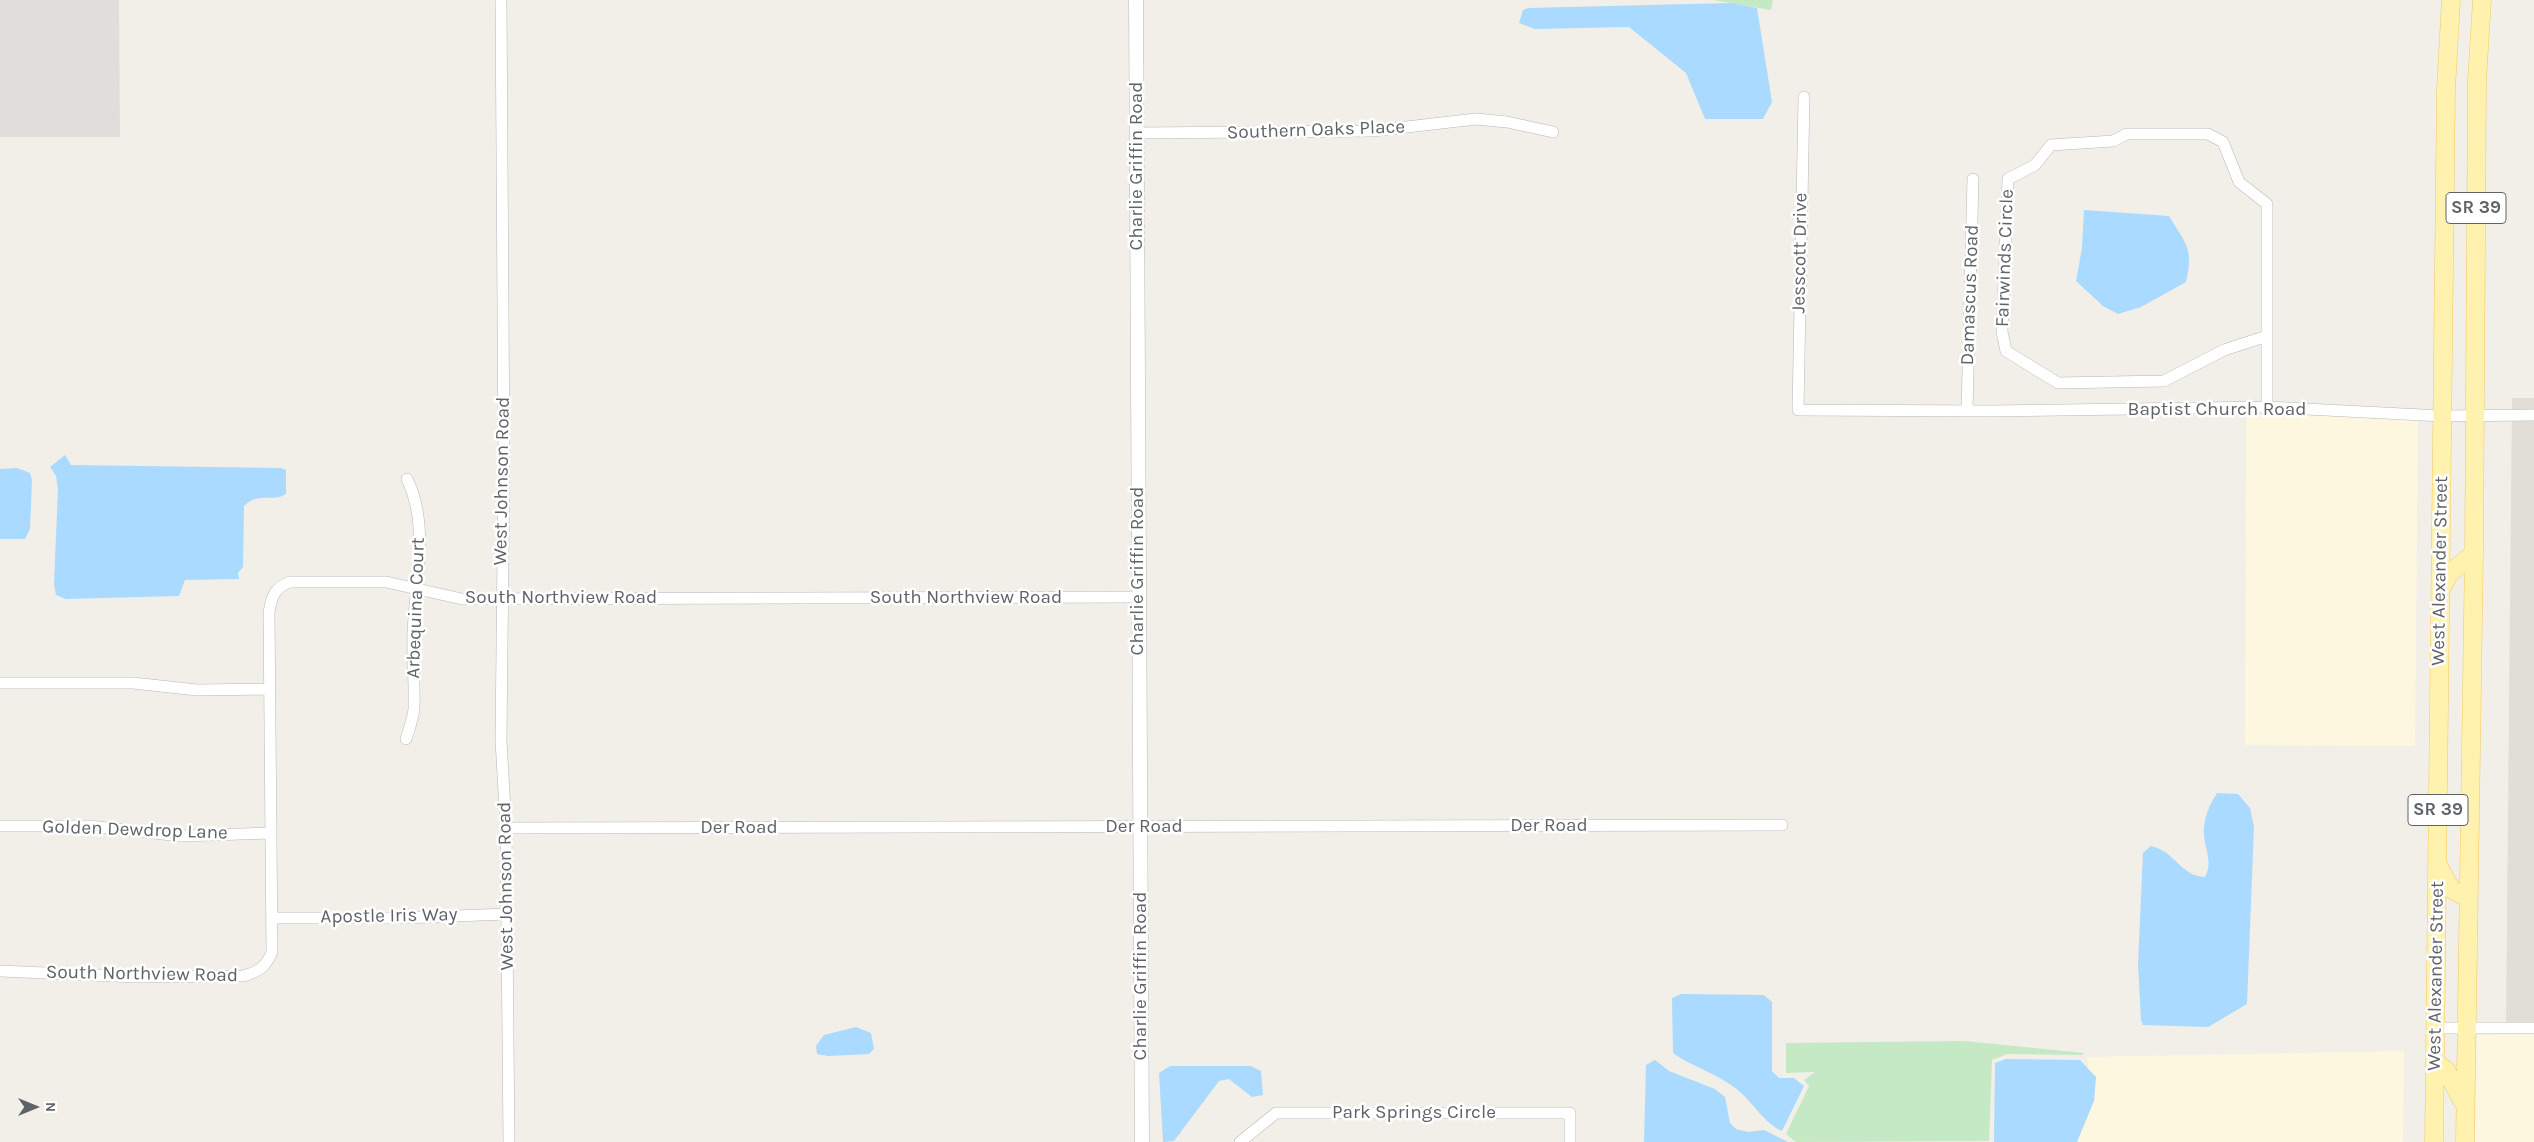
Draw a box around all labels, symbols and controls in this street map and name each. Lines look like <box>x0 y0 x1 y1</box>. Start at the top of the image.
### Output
street label: Charlie Griffin Road <box>1126 82 1148 250</box>
street label: Southern Oaks Place <box>1226 115 1406 145</box>
street label: Fairwinds Circle <box>1991 189 2019 327</box>
street label: Jesscott Drive <box>1788 192 1812 314</box>
road number: SR 39 <box>2446 192 2506 224</box>
street label: Damascus Road <box>1956 224 1984 366</box>
street label: West Johnson Road <box>489 396 515 566</box>
street label: Baptist Church Road <box>2128 399 2306 421</box>
street label: West Alexander Street <box>2427 476 2453 666</box>
street label: Charlie Griffin Road <box>1127 487 1149 655</box>
street label: Arbequina Court <box>402 537 430 679</box>
street label: South Northview Road <box>465 587 657 609</box>
street label: South Northview Road <box>870 587 1062 609</box>
road number: SR 39 <box>2408 794 2468 826</box>
street label: West Johnson Road <box>493 801 519 971</box>
street label: Golden Dewdrop Lane <box>42 815 228 845</box>
street label: Der Road <box>1510 815 1588 837</box>
street label: Der Road <box>1105 816 1183 838</box>
street label: Der Road <box>700 817 778 839</box>
street label: West Alexander Street <box>2423 881 2449 1071</box>
street label: Charlie Griffin Road <box>1130 892 1152 1060</box>
street label: Apostle Iris Way <box>320 903 458 929</box>
street label: South Northview Road <box>46 961 238 987</box>
north arrow <box>10 1082 60 1132</box>
text: N <box>42 1102 59 1112</box>
street label: Park Springs Circle <box>1332 1102 1496 1124</box>

